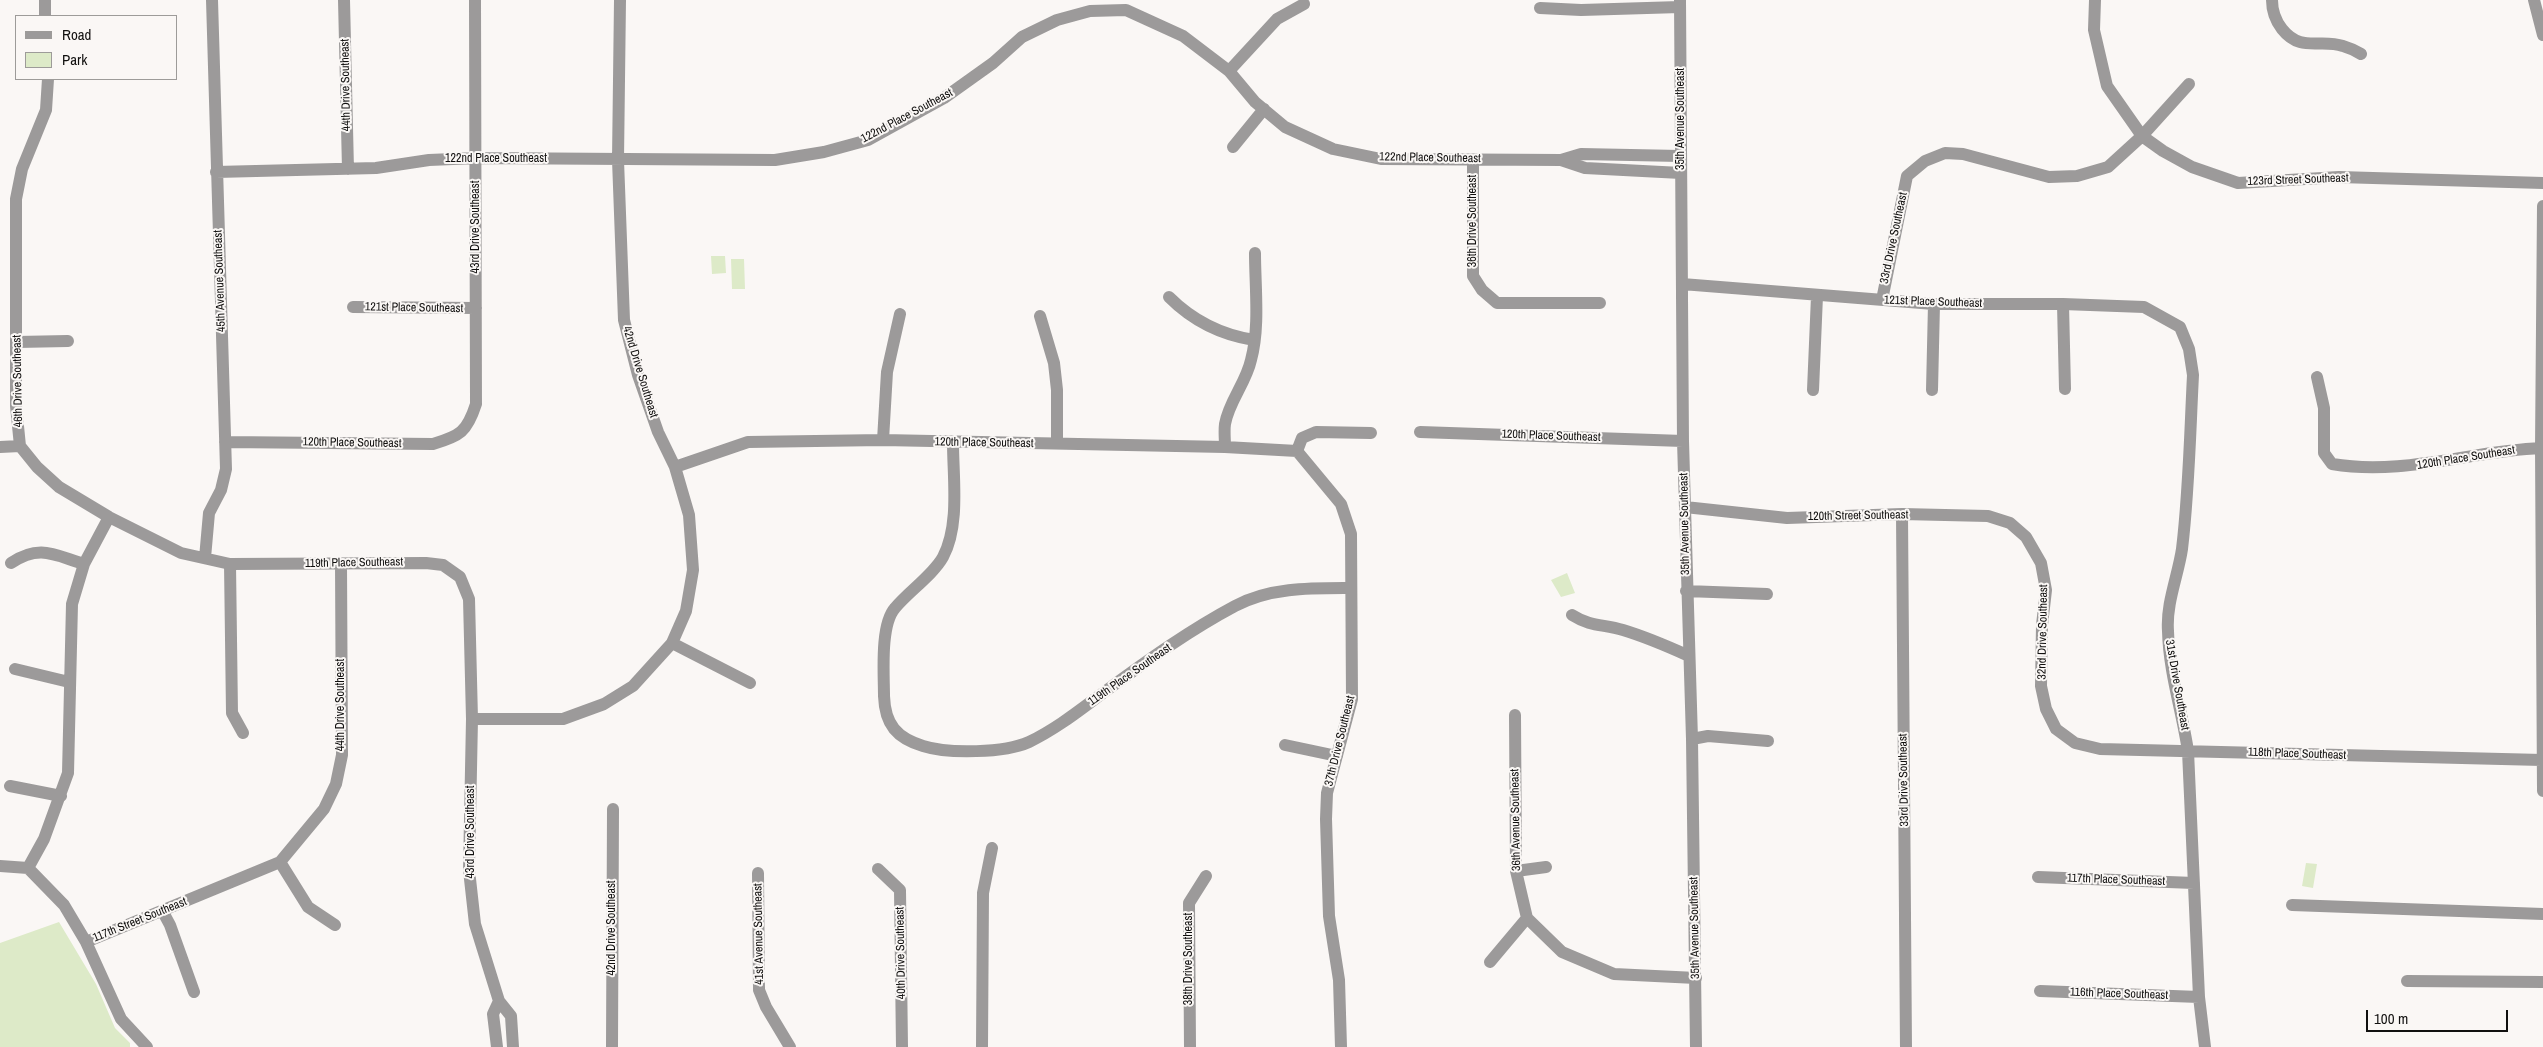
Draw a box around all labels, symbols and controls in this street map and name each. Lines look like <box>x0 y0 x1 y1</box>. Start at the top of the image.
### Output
legend <box>15 15 178 80</box>
text: Road <box>62 24 91 45</box>
street label: 44th Drive Southeast <box>338 39 354 131</box>
text: Park <box>62 49 87 70</box>
street label: 35th Avenue Southeast <box>1674 68 1688 170</box>
street label: 122nd Place Southeast <box>859 86 955 146</box>
street label: 122nd Place Southeast <box>1379 150 1481 166</box>
street label: 122nd Place Southeast <box>445 152 547 166</box>
street label: 123rd Street Southeast <box>2247 171 2349 189</box>
street label: 36th Drive Southeast <box>1466 175 1480 267</box>
street label: 43rd Drive Southeast <box>469 181 483 273</box>
street label: 33rd Drive Southeast <box>1877 191 1911 285</box>
street label: 45th Avenue Southeast <box>211 230 229 332</box>
street label: 121st Place Southeast <box>1884 293 1982 311</box>
street label: 121st Place Southeast <box>365 300 463 316</box>
street label: 42nd Drive Southeast <box>619 324 661 420</box>
street label: 46th Drive Southeast <box>10 335 26 427</box>
street label: 120th Place Southeast <box>1501 427 1601 445</box>
street label: 120th Place Southeast <box>302 435 402 451</box>
street label: 120th Place Southeast <box>934 435 1034 451</box>
street label: 120th Place Southeast <box>2416 443 2516 473</box>
street label: 35th Avenue Southeast <box>1677 473 1693 575</box>
street label: 120th Street Southeast <box>1808 508 1908 524</box>
street label: 119th Place Southeast <box>305 555 403 571</box>
street label: 32nd Drive Southeast <box>2035 584 2051 680</box>
street label: 31st Drive Southeast <box>2162 638 2192 732</box>
street label: 119th Place Southeast <box>1086 641 1174 709</box>
street label: 44th Drive Southeast <box>334 659 348 751</box>
street label: 37th Drive Southeast <box>1322 694 1358 788</box>
street label: 33rd Drive Southeast <box>1896 733 1912 827</box>
street label: 118th Place Southeast <box>2248 745 2346 763</box>
street label: 36th Avenue Southeast <box>1508 769 1524 871</box>
street label: 43rd Drive Southeast <box>464 786 478 878</box>
street label: 117th Place Southeast <box>2067 871 2165 889</box>
street label: 35th Avenue Southeast <box>1687 877 1703 979</box>
street label: 42nd Drive Southeast <box>605 880 619 976</box>
street label: 41st Avenue Southeast <box>751 883 767 985</box>
street label: 117th Street Southeast <box>91 895 189 945</box>
street label: 40th Drive Southeast <box>893 907 909 999</box>
street label: 38th Drive Southeast <box>1182 913 1196 1005</box>
street label: 116th Place Southeast <box>2070 985 2168 1003</box>
scale bar <box>2368 1000 2510 1032</box>
text: 100 m <box>2374 1008 2408 1029</box>

